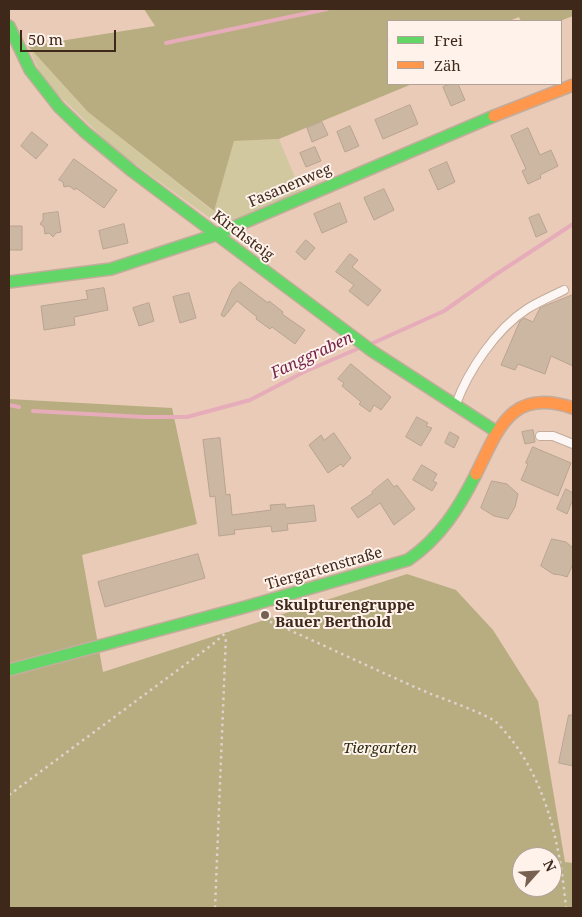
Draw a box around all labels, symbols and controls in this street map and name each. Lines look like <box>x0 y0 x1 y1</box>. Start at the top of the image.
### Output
scale bar <box>22 20 119 52</box>
legend <box>387 20 562 85</box>
text: 50 m <box>28 29 63 49</box>
text: Frei <box>434 30 463 50</box>
text: Zäh <box>434 55 461 75</box>
street label: Fasanenweg <box>246 160 334 212</box>
street label: Kirchsteig <box>209 207 277 265</box>
water label: Fanggraben <box>268 329 356 383</box>
street label: Tiergartenstraße <box>264 544 384 594</box>
place label: Skulpturengruppe Bauer Berthold <box>275 597 415 632</box>
marker: Skulpturengruppe Bauer Berthold <box>259 609 271 621</box>
park label: Tiergarten <box>343 740 417 758</box>
north arrow <box>512 847 562 897</box>
text: N <box>539 857 561 875</box>

